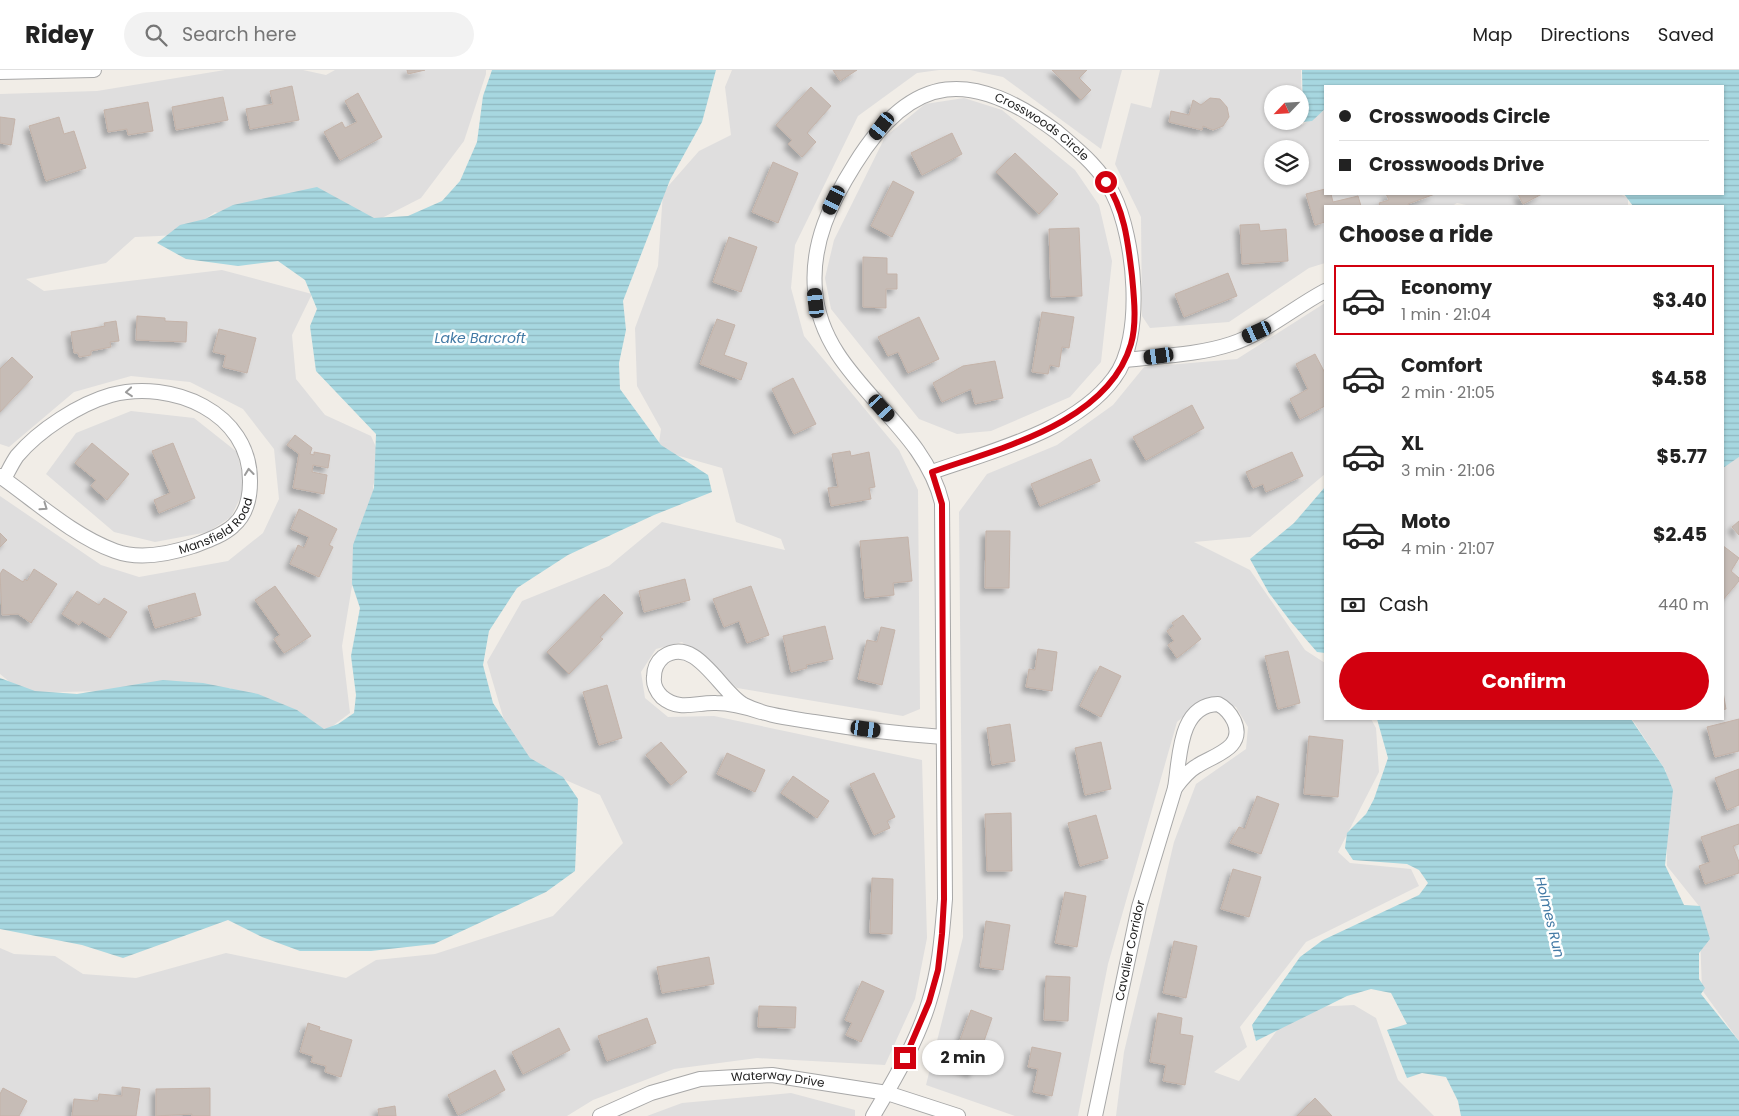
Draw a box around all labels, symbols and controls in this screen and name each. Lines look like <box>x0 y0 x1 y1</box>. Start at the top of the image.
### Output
search box <box>124 12 474 57</box>
text: Ridey <box>25 18 94 51</box>
icon: search <box>142 21 170 49</box>
text: Search here <box>182 21 296 48</box>
text: Map <box>1473 22 1512 47</box>
text: Directions <box>1540 22 1630 47</box>
text: Saved <box>1658 22 1714 47</box>
north arrow <box>1264 85 1309 130</box>
map controls <box>1264 85 1309 185</box>
street label: Crosswoods Circle <box>992 88 1093 164</box>
text: Crosswoods Circle <box>1369 103 1550 130</box>
car <box>866 110 897 142</box>
button: layers <box>1264 140 1309 185</box>
text: Crosswoods Drive <box>1369 151 1544 178</box>
route start <box>1095 171 1117 193</box>
car <box>820 183 847 217</box>
text: Choose a ride <box>1339 219 1493 250</box>
text: Economy <box>1401 274 1492 301</box>
icon: car <box>1341 278 1386 323</box>
car <box>806 287 825 319</box>
text: $3.40 <box>1652 287 1707 314</box>
text: 1 min · 21:04 <box>1401 303 1491 326</box>
car <box>1240 319 1273 345</box>
water label: Lake Barcroft <box>434 328 527 348</box>
car <box>1143 346 1174 366</box>
text: Comfort <box>1401 352 1483 379</box>
icon: car <box>1341 356 1386 401</box>
text: $4.58 <box>1652 365 1707 392</box>
text: 2 min · 21:05 <box>1401 381 1495 404</box>
one-way arrow <box>124 386 132 397</box>
car <box>866 392 897 424</box>
text: XL <box>1401 430 1424 457</box>
icon: car <box>1341 434 1386 479</box>
text: $5.77 <box>1656 443 1707 470</box>
text: 3 min · 21:06 <box>1401 459 1495 482</box>
one-way arrow <box>244 468 255 476</box>
street label: Mansfield Road <box>177 495 256 558</box>
one-way arrow <box>38 501 47 510</box>
text: Moto <box>1401 508 1450 535</box>
icon: car <box>1341 512 1386 557</box>
text: $2.45 <box>1653 521 1707 548</box>
text: 4 min · 21:07 <box>1401 537 1494 560</box>
icon: cash <box>1339 591 1367 619</box>
text: Cash <box>1379 591 1429 618</box>
text: 440 m <box>1658 593 1709 616</box>
button: Confirm <box>1339 652 1709 710</box>
car <box>850 719 881 739</box>
water label: Holmes Run <box>1530 874 1570 960</box>
street label: Cavalier Corridor <box>1110 898 1149 1002</box>
callout: 2 min <box>922 1040 1005 1076</box>
text: 2 min <box>941 1046 985 1069</box>
route end <box>894 1047 916 1069</box>
street label: Waterway Drive <box>730 1066 826 1091</box>

